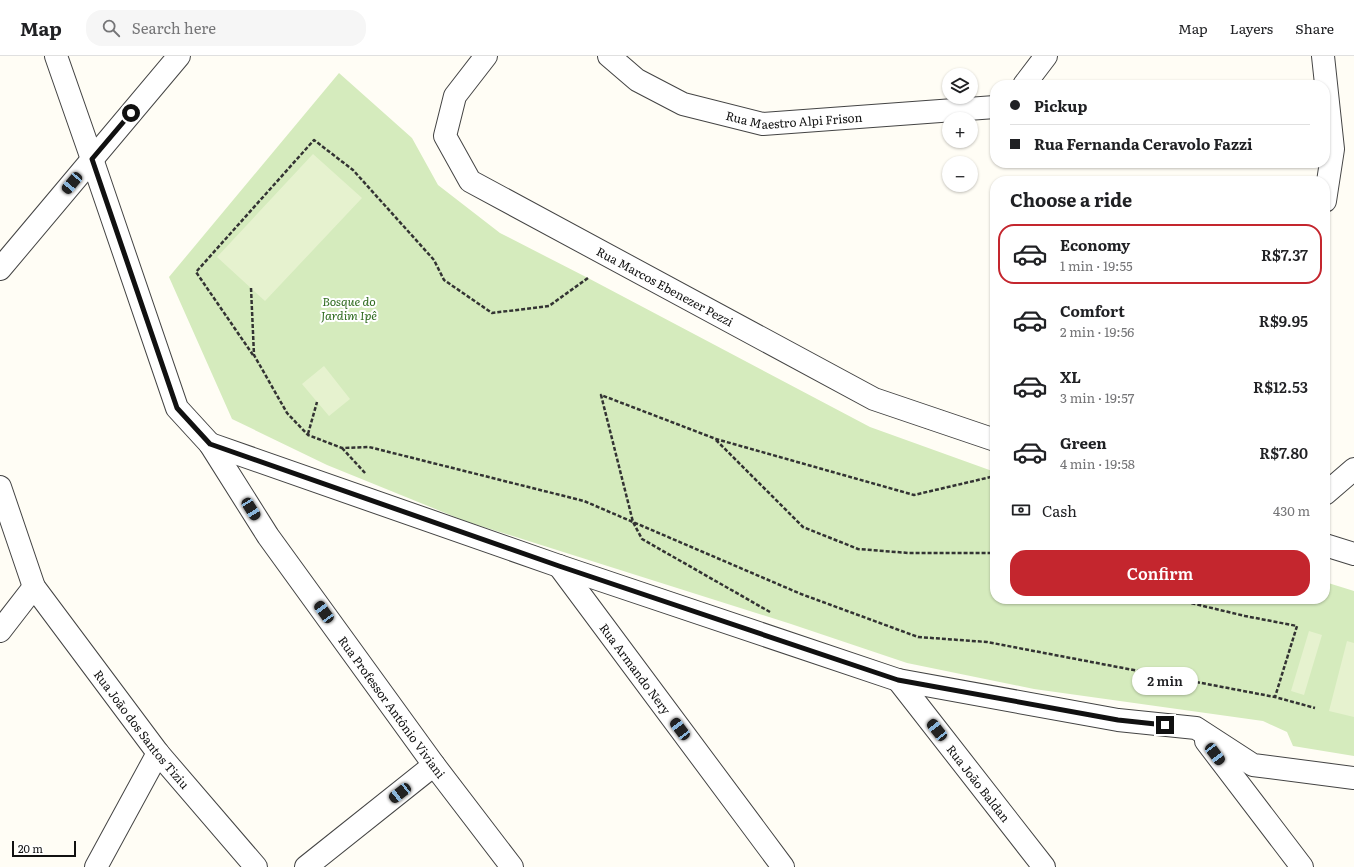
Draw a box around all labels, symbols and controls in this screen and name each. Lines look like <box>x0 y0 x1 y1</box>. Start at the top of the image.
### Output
search box <box>86 10 366 46</box>
text: Map <box>20 14 62 42</box>
text: Search here <box>132 16 216 39</box>
icon: search <box>100 17 122 39</box>
text: Map <box>1178 18 1208 38</box>
text: Layers <box>1230 18 1273 38</box>
text: Share <box>1295 18 1334 38</box>
map controls <box>942 68 978 192</box>
button: layers <box>942 68 978 104</box>
text: Pickup <box>1034 94 1087 117</box>
route start <box>122 104 140 122</box>
street label: Rua Maestro Alpi Frison <box>724 106 863 133</box>
button: + <box>942 112 978 148</box>
text: Rua Fernanda Ceravolo Fazzi <box>1034 132 1253 155</box>
button: − <box>942 156 978 192</box>
car <box>60 170 84 196</box>
text: Choose a ride <box>1010 186 1132 213</box>
text: Economy <box>1060 233 1130 256</box>
icon: car <box>1012 236 1048 272</box>
street label: Rua Marcos Ebenezer Pezzi <box>593 242 737 331</box>
text: R$7.37 <box>1261 243 1308 266</box>
text: 1 min · 19:55 <box>1060 256 1133 275</box>
park label: Bosque do Jardim Ipê <box>321 292 377 324</box>
text: Comfort <box>1060 299 1125 322</box>
icon: car <box>1012 302 1048 338</box>
text: R$9.95 <box>1259 309 1308 332</box>
text: 2 min · 19:56 <box>1060 322 1134 341</box>
text: XL <box>1060 365 1081 388</box>
icon: car <box>1012 368 1048 404</box>
text: R$12.53 <box>1253 375 1308 398</box>
text: 3 min · 19:57 <box>1060 388 1134 407</box>
text: Green <box>1060 431 1107 454</box>
icon: car <box>1012 434 1048 470</box>
text: R$7.80 <box>1259 441 1308 464</box>
text: 4 min · 19:58 <box>1060 454 1135 473</box>
car <box>240 496 262 522</box>
icon: cash <box>1010 499 1032 521</box>
text: Cash <box>1042 499 1077 522</box>
text: 430 m <box>1273 501 1310 520</box>
button: Confirm <box>1010 550 1310 596</box>
car <box>312 599 336 625</box>
street label: Rua Armando Nery <box>595 619 675 718</box>
street label: Rua Professor Antônio Viviani <box>334 632 450 782</box>
street label: Rua João dos Santos Tiziu <box>90 666 194 793</box>
callout: 2 min <box>1132 667 1198 695</box>
text: 2 min <box>1147 671 1183 690</box>
car <box>668 716 692 742</box>
route end <box>1156 716 1174 734</box>
car <box>925 717 949 743</box>
street label: Rua João Baldan <box>943 741 1015 826</box>
car <box>1203 741 1227 767</box>
car <box>387 781 413 805</box>
scale bar <box>12 839 76 858</box>
text: 20 m <box>18 840 43 856</box>

